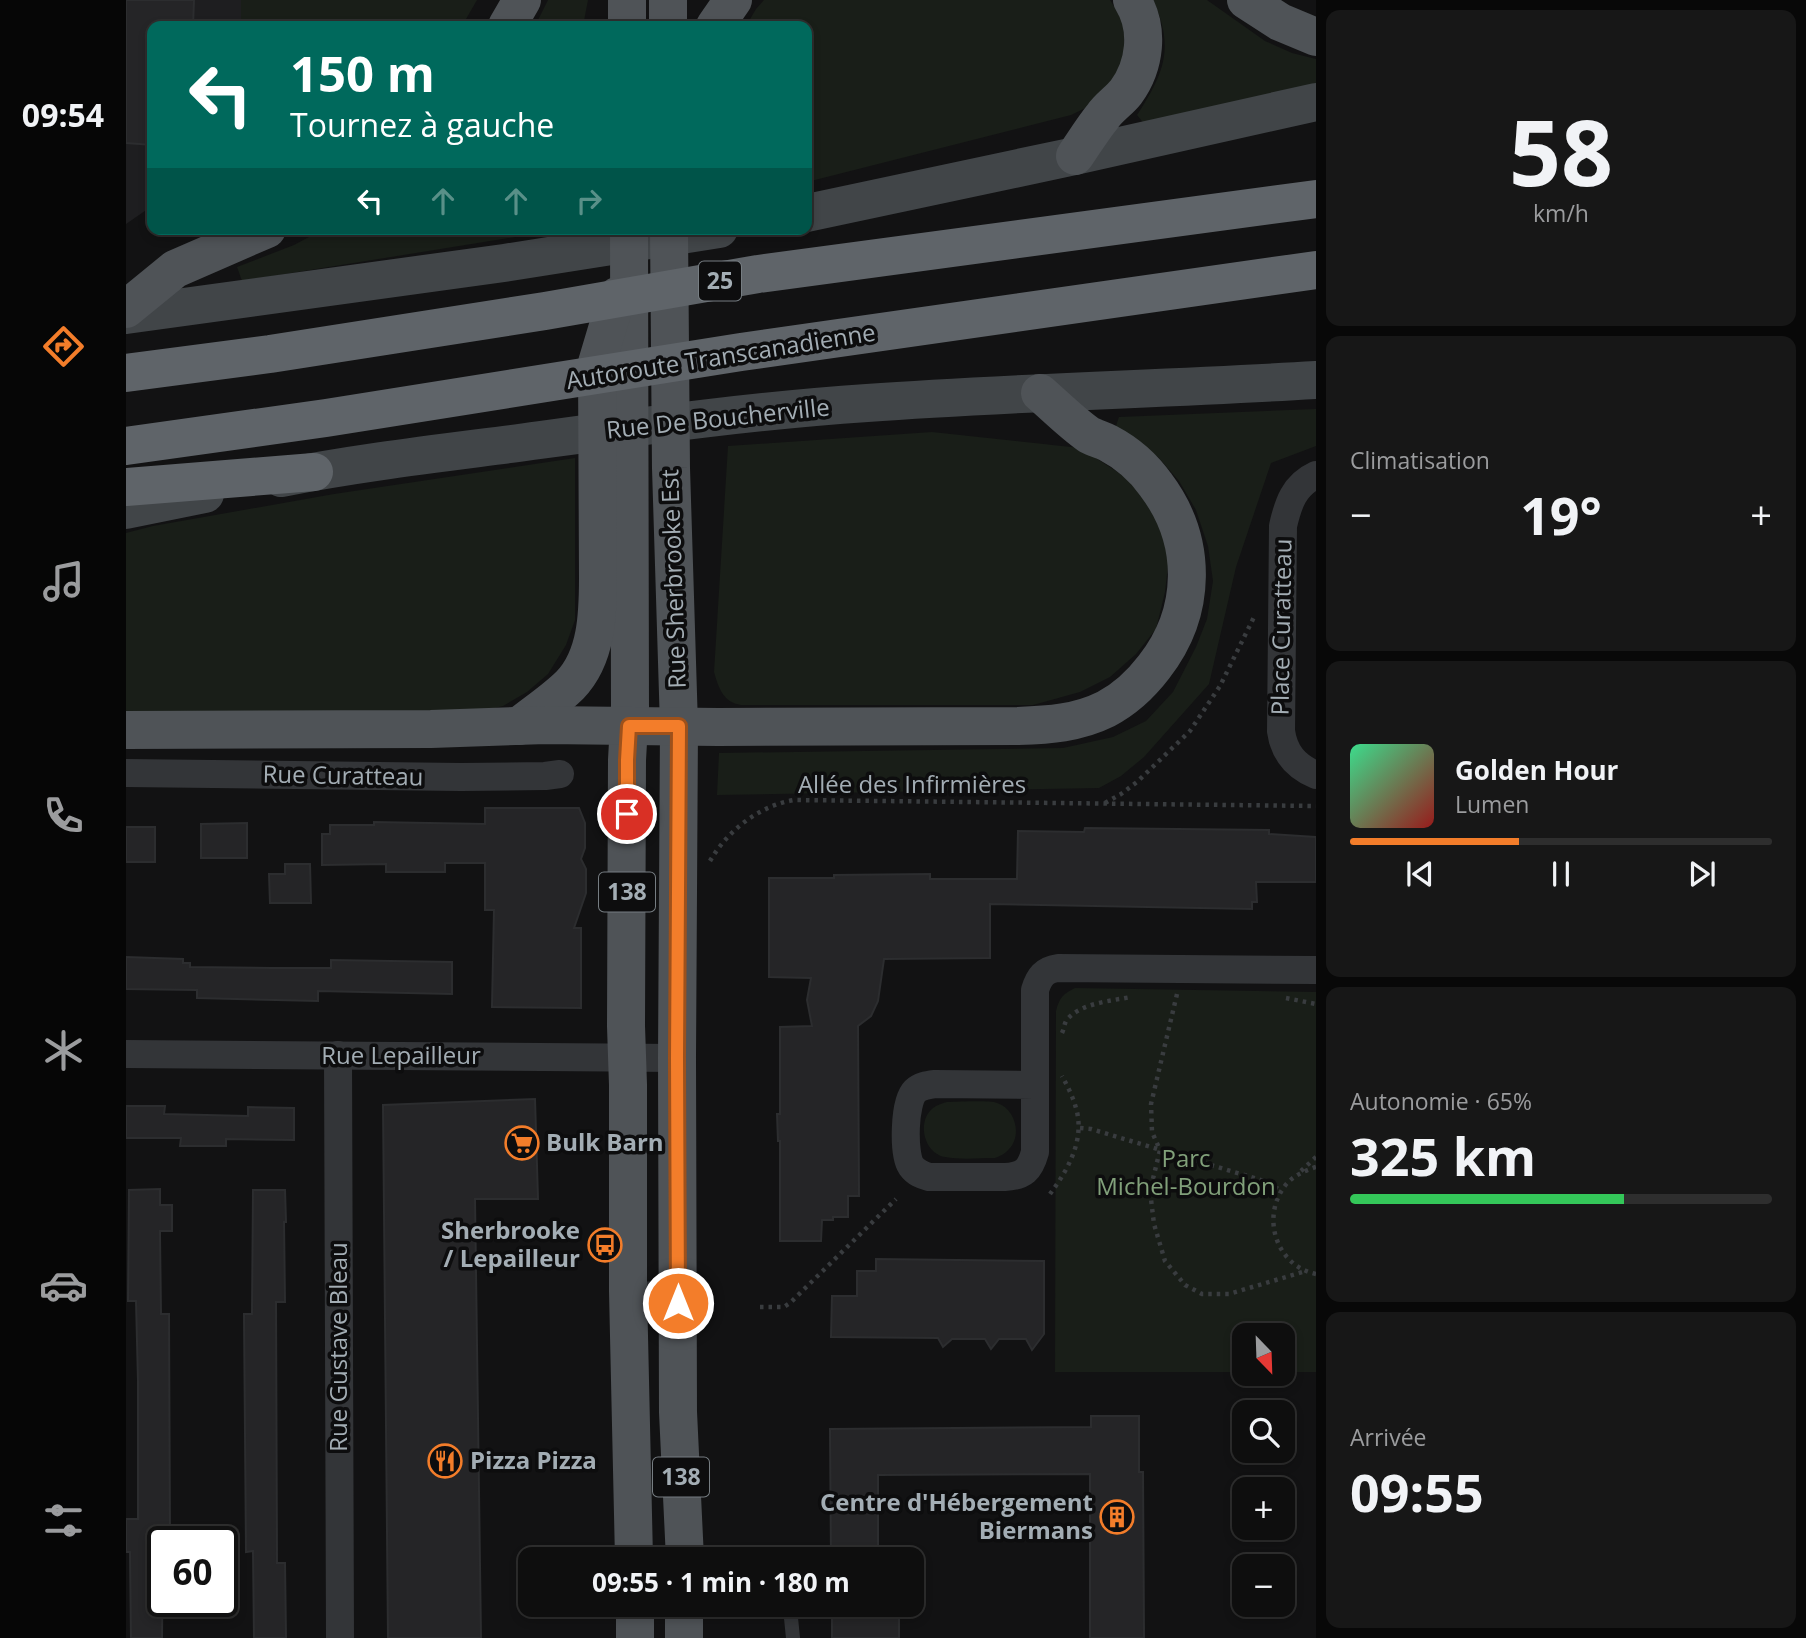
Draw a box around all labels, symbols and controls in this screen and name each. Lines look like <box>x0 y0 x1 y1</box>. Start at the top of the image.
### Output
text: 150 m <box>290 40 435 106</box>
icon: left <box>175 49 266 140</box>
text: 58 <box>1509 89 1613 213</box>
text: 09:54 <box>22 93 104 136</box>
text: Tournez à gauche <box>290 103 554 146</box>
icon: left <box>351 182 389 220</box>
icon: ahead <box>424 182 462 220</box>
icon: ahead <box>497 182 535 220</box>
icon: right <box>570 182 608 220</box>
text: km/h <box>1533 197 1589 229</box>
road number: 25 <box>699 262 741 300</box>
street label: Autoroute Transcanadienne <box>564 315 878 396</box>
icon: directions <box>39 322 88 371</box>
street label: Rue De Boucherville <box>605 389 831 446</box>
text: Climatisation <box>1350 444 1490 476</box>
street label: Rue Sherbrooke Est <box>652 469 693 689</box>
text: 19° <box>1520 479 1602 550</box>
text: − <box>1350 488 1372 540</box>
text: + <box>1750 488 1772 540</box>
street label: Place Curatteau <box>1262 538 1299 716</box>
icon: music <box>39 557 88 606</box>
text: Golden Hour <box>1455 752 1618 788</box>
street label: Rue Curatteau <box>262 757 424 792</box>
street label: Allée des Infirmières <box>798 767 1026 800</box>
pin <box>597 784 657 844</box>
text: Lumen <box>1455 788 1529 820</box>
icon: phone <box>39 791 88 840</box>
icon: arrive <box>608 795 646 833</box>
icon: previous <box>1401 855 1439 893</box>
icon: pause <box>1542 855 1580 893</box>
icon: next <box>1683 855 1721 893</box>
road number: 138 <box>599 872 655 912</box>
icon: climate <box>39 1026 88 1075</box>
street label: Rue Lepailleur <box>321 1038 481 1071</box>
text: Autonomie · 65% <box>1350 1085 1532 1117</box>
text: 325 km <box>1350 1120 1536 1191</box>
supermarket icon: Bulk Barn <box>503 1124 541 1162</box>
place label: Bulk Barn <box>546 1125 664 1158</box>
park label: Parc Michel-Bourdon <box>1096 1141 1276 1202</box>
place label: Sherbrooke / Lepailleur <box>441 1213 580 1274</box>
bus stop icon: Sherbrooke / Lepailleur <box>586 1226 624 1264</box>
street label: Rue Gustave Bleau <box>321 1242 354 1452</box>
icon: car <box>39 1261 88 1310</box>
position arrow <box>641 1266 715 1340</box>
north arrow <box>1232 1323 1295 1386</box>
map controls <box>1232 1323 1295 1617</box>
button: search <box>1232 1400 1295 1463</box>
text: Arrivée <box>1350 1421 1426 1453</box>
restaurant icon: Pizza Pizza <box>426 1442 464 1480</box>
place label: Pizza Pizza <box>470 1443 597 1476</box>
text: 09:55 <box>1350 1456 1484 1527</box>
road number: 138 <box>653 1458 709 1496</box>
button: + <box>1232 1477 1295 1540</box>
place label: Centre d'Hébergement Biermans <box>820 1485 1093 1546</box>
icon: filters <box>39 1496 88 1545</box>
building icon: Centre d'Hébergement Biermans <box>1098 1498 1136 1536</box>
speed limit sign: 60 <box>147 1526 238 1617</box>
button: − <box>1232 1554 1295 1617</box>
text: 09:55 · 1 min · 180 m <box>592 1564 850 1600</box>

